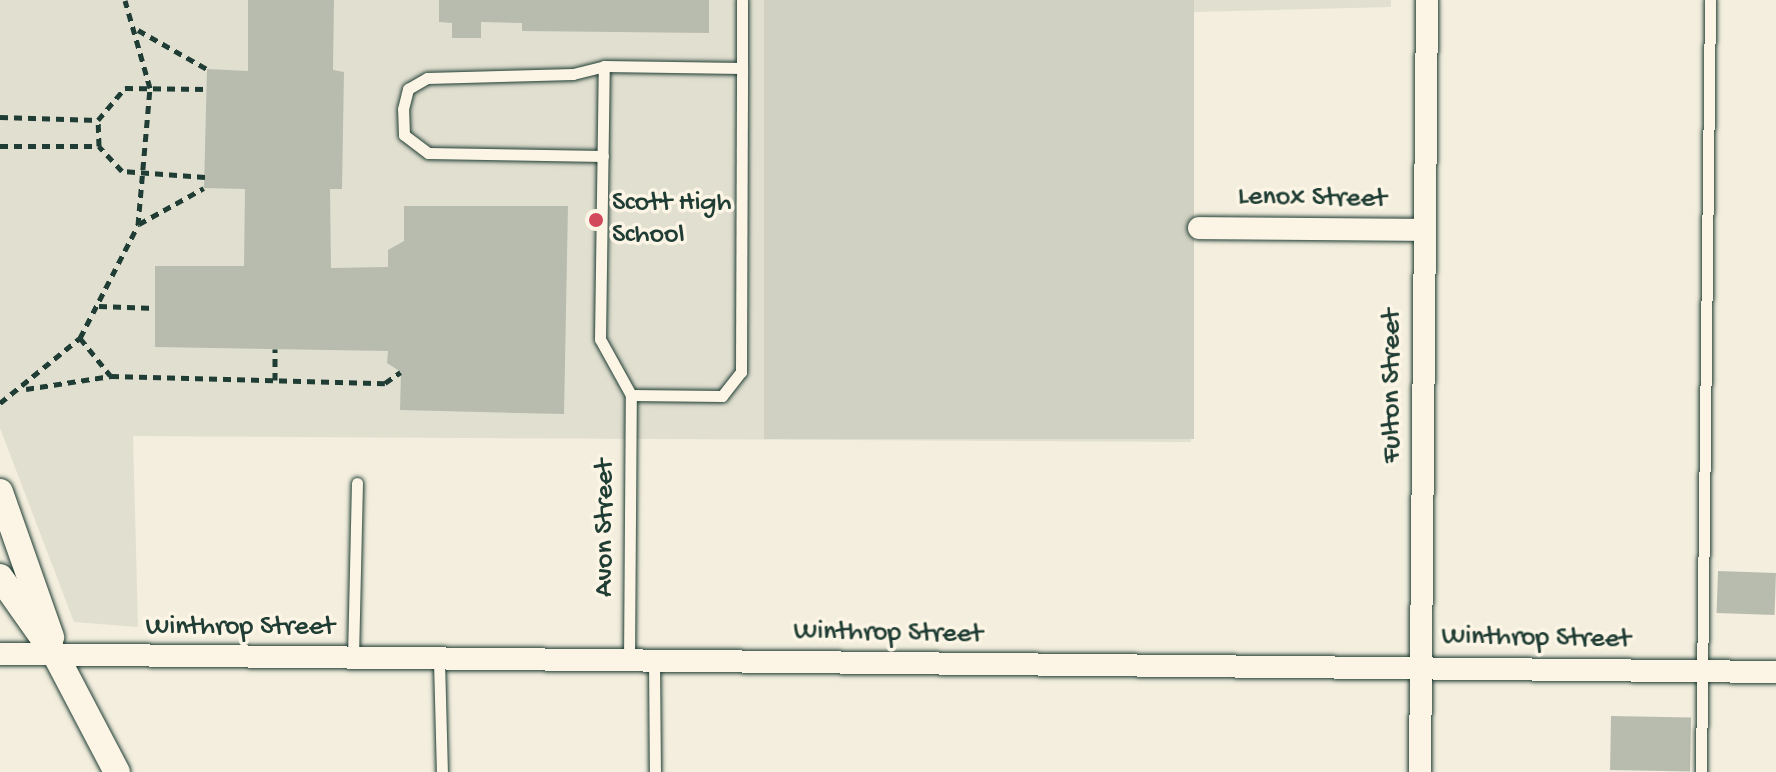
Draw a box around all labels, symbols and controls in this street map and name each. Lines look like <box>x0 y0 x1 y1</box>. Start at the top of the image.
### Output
street label: Lenox Street <box>1237 181 1387 217</box>
place label: Scott High School <box>612 187 732 253</box>
marker: Scott High School <box>587 211 605 229</box>
street label: Fulton Street <box>1376 309 1410 463</box>
street label: Avon Street <box>589 459 623 597</box>
street label: Winthrop Street <box>145 611 335 645</box>
street label: Winthrop Street <box>793 616 983 652</box>
street label: Winthrop Street <box>1441 621 1631 657</box>

